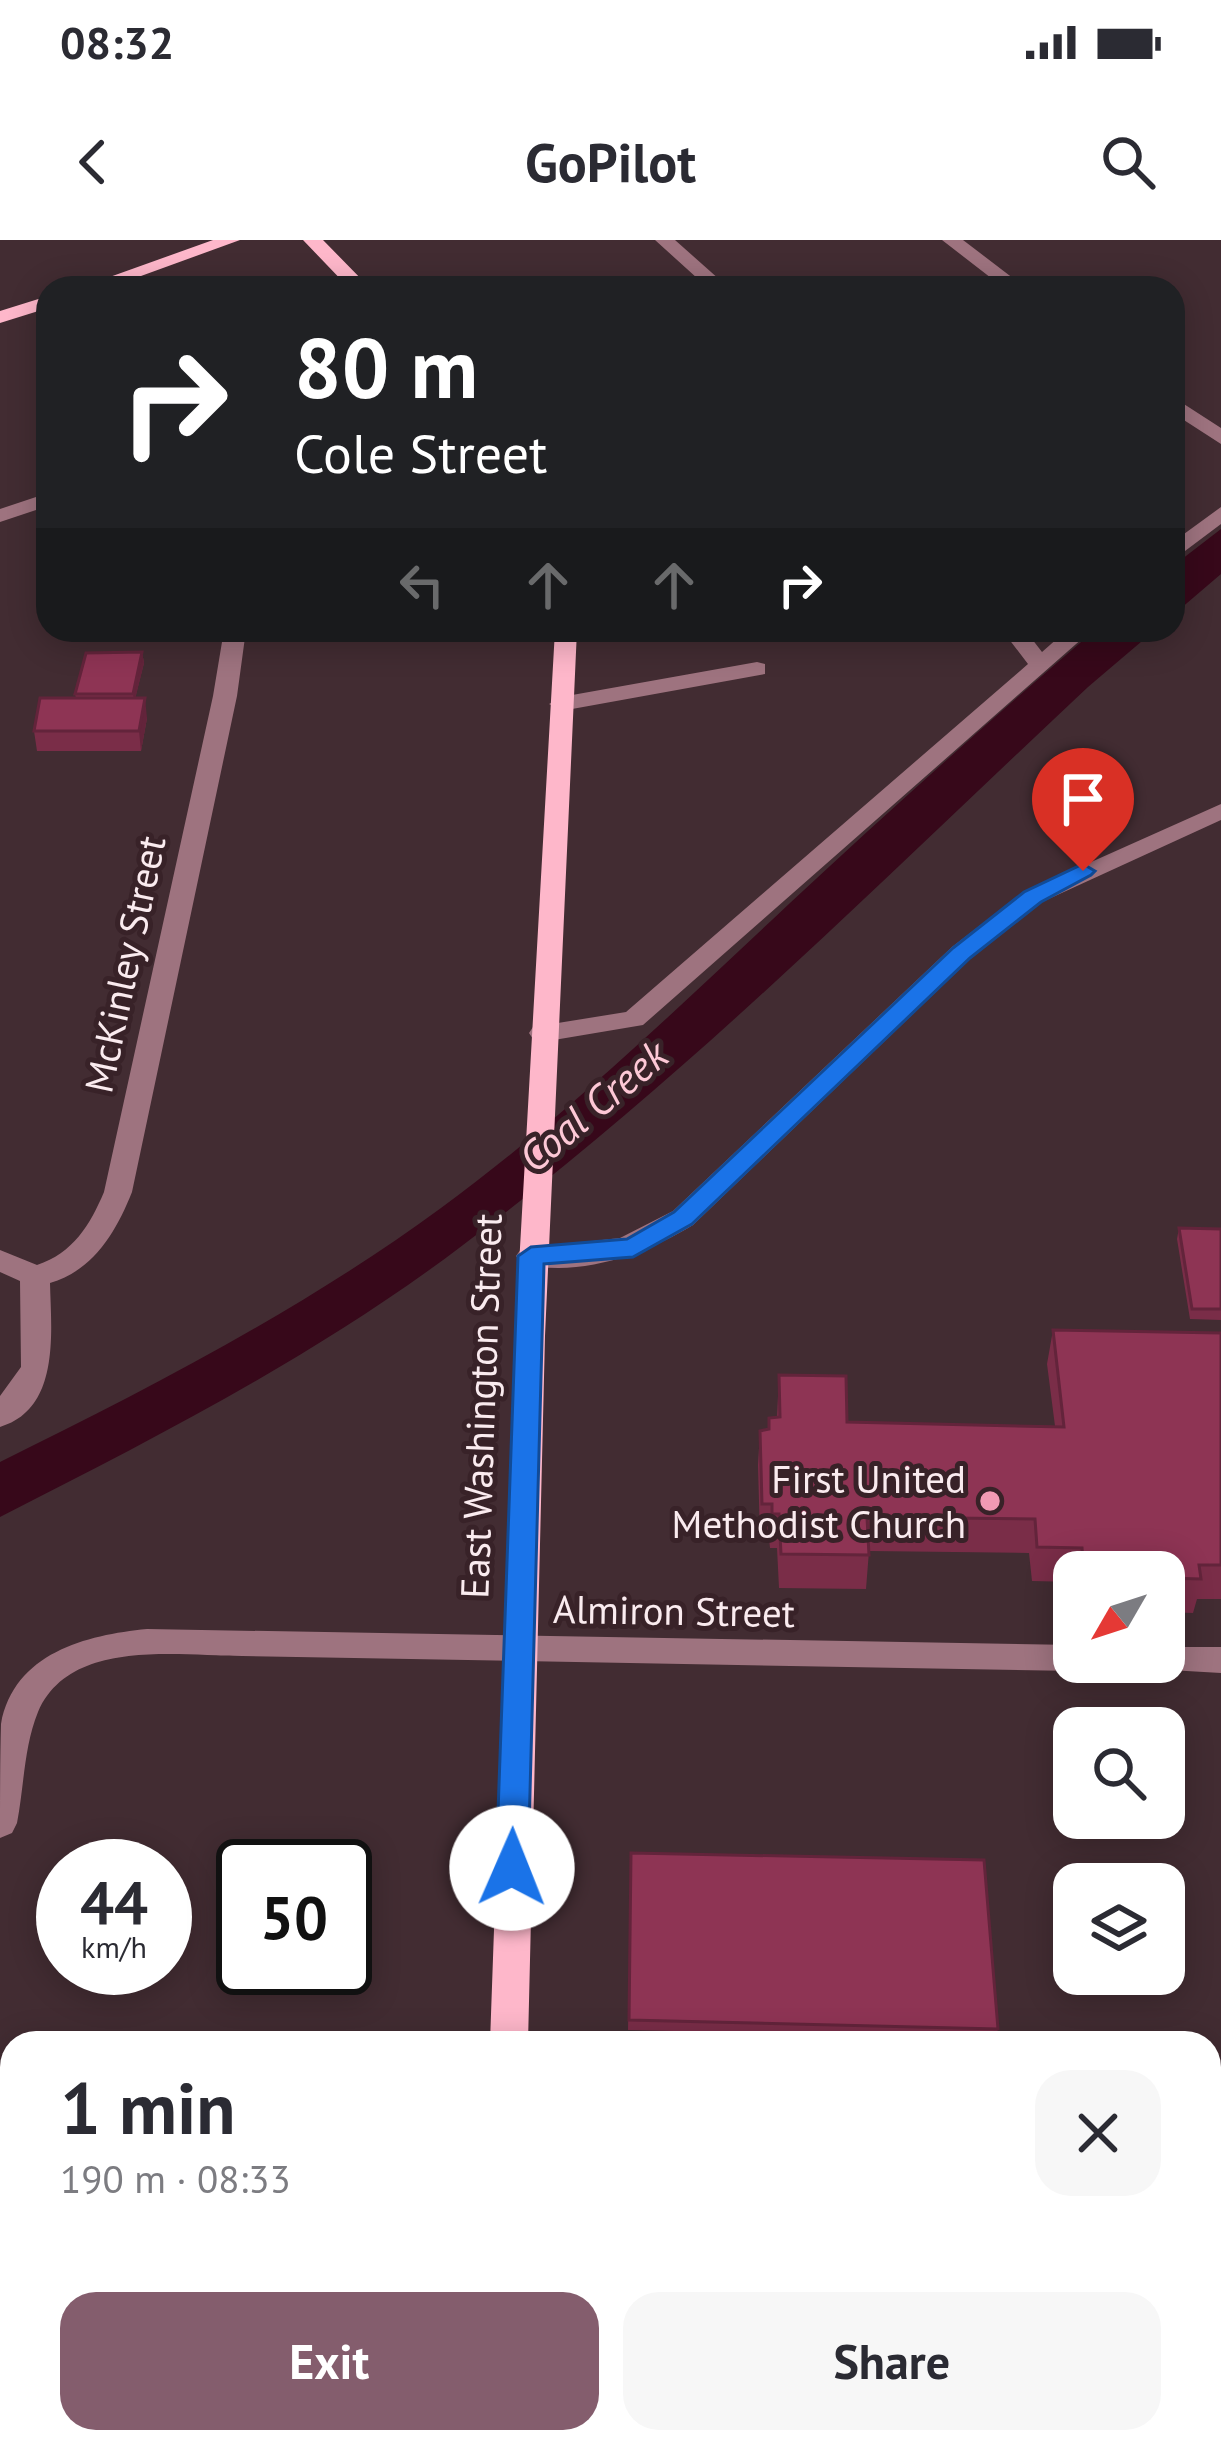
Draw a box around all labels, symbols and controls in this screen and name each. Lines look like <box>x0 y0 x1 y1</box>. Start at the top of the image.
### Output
text: 08:32 <box>60 13 174 71</box>
text: GoPilot <box>525 127 696 197</box>
icon: back <box>60 129 126 195</box>
icon: search <box>1095 129 1161 195</box>
text: 80 m <box>294 312 478 421</box>
icon: right <box>96 324 252 480</box>
text: Cole Street <box>294 418 547 488</box>
icon: left <box>389 552 455 618</box>
icon: ahead <box>515 552 581 618</box>
icon: ahead <box>641 552 707 618</box>
icon: right <box>767 552 833 618</box>
pin <box>1032 748 1134 871</box>
icon: arrive <box>1050 766 1116 832</box>
street label: McKinley Street <box>72 831 177 1097</box>
water label: Coal Creek <box>507 1026 680 1184</box>
street label: East Washington Street <box>448 1213 513 1599</box>
place label: First United Methodist Church <box>672 1453 966 1549</box>
marker: First United Methodist Church <box>977 1488 1003 1514</box>
north arrow <box>1053 1551 1185 1683</box>
map controls <box>1053 1551 1185 1995</box>
street label: Almiron Street <box>553 1583 795 1638</box>
button: search <box>1053 1707 1185 1839</box>
position arrow <box>449 1805 575 1931</box>
speed limit sign: 50 <box>216 1839 372 1995</box>
text: 44 <box>80 1863 148 1941</box>
button: layers <box>1053 1863 1185 1995</box>
text: km/h <box>81 1927 147 1966</box>
text: 1 min <box>60 2061 236 2154</box>
button: close <box>1035 2070 1161 2196</box>
text: 190 m · 08:33 <box>60 2153 291 2204</box>
button: Exit <box>60 2292 599 2430</box>
button: Share <box>623 2292 1161 2430</box>

